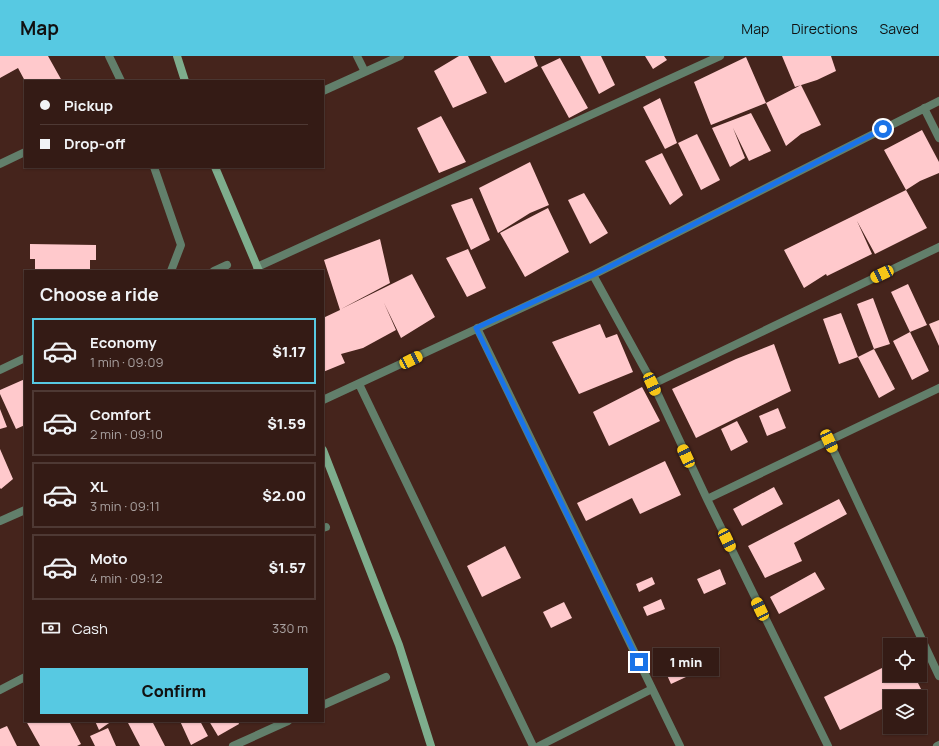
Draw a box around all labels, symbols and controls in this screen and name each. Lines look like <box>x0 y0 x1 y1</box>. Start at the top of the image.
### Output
text: Map <box>20 15 59 41</box>
text: Map <box>741 19 769 38</box>
text: Directions <box>791 19 858 38</box>
text: Saved <box>880 19 919 38</box>
text: Pickup <box>64 95 113 116</box>
route start <box>874 120 892 138</box>
text: Drop-off <box>64 133 125 154</box>
car <box>869 263 895 285</box>
text: Choose a ride <box>40 282 159 306</box>
text: Economy <box>90 332 157 353</box>
icon: car <box>42 333 78 369</box>
text: $1.17 <box>272 341 306 362</box>
car <box>398 349 424 371</box>
text: 1 min · 09:09 <box>90 353 163 371</box>
car <box>641 371 663 397</box>
text: Comfort <box>90 404 151 425</box>
icon: car <box>42 405 78 441</box>
text: $1.59 <box>267 413 306 434</box>
text: 2 min · 09:10 <box>90 425 163 443</box>
car <box>818 428 840 454</box>
car <box>675 443 697 469</box>
text: XL <box>90 476 108 497</box>
icon: car <box>42 477 78 513</box>
text: $2.00 <box>262 485 306 506</box>
text: 3 min · 09:11 <box>90 497 160 515</box>
car <box>716 527 738 553</box>
text: Moto <box>90 548 127 569</box>
icon: car <box>42 549 78 585</box>
text: $1.57 <box>268 557 306 578</box>
text: 4 min · 09:12 <box>90 569 163 587</box>
car <box>749 596 771 622</box>
icon: cash <box>40 617 62 639</box>
text: Cash <box>72 618 108 639</box>
text: 330 m <box>272 619 308 637</box>
map controls <box>883 638 927 734</box>
button: locate <box>883 638 927 682</box>
callout: 1 min <box>653 648 719 676</box>
route end <box>630 653 648 671</box>
text: 1 min <box>670 653 702 671</box>
button: Confirm <box>40 668 308 714</box>
button: layers <box>883 690 927 734</box>

